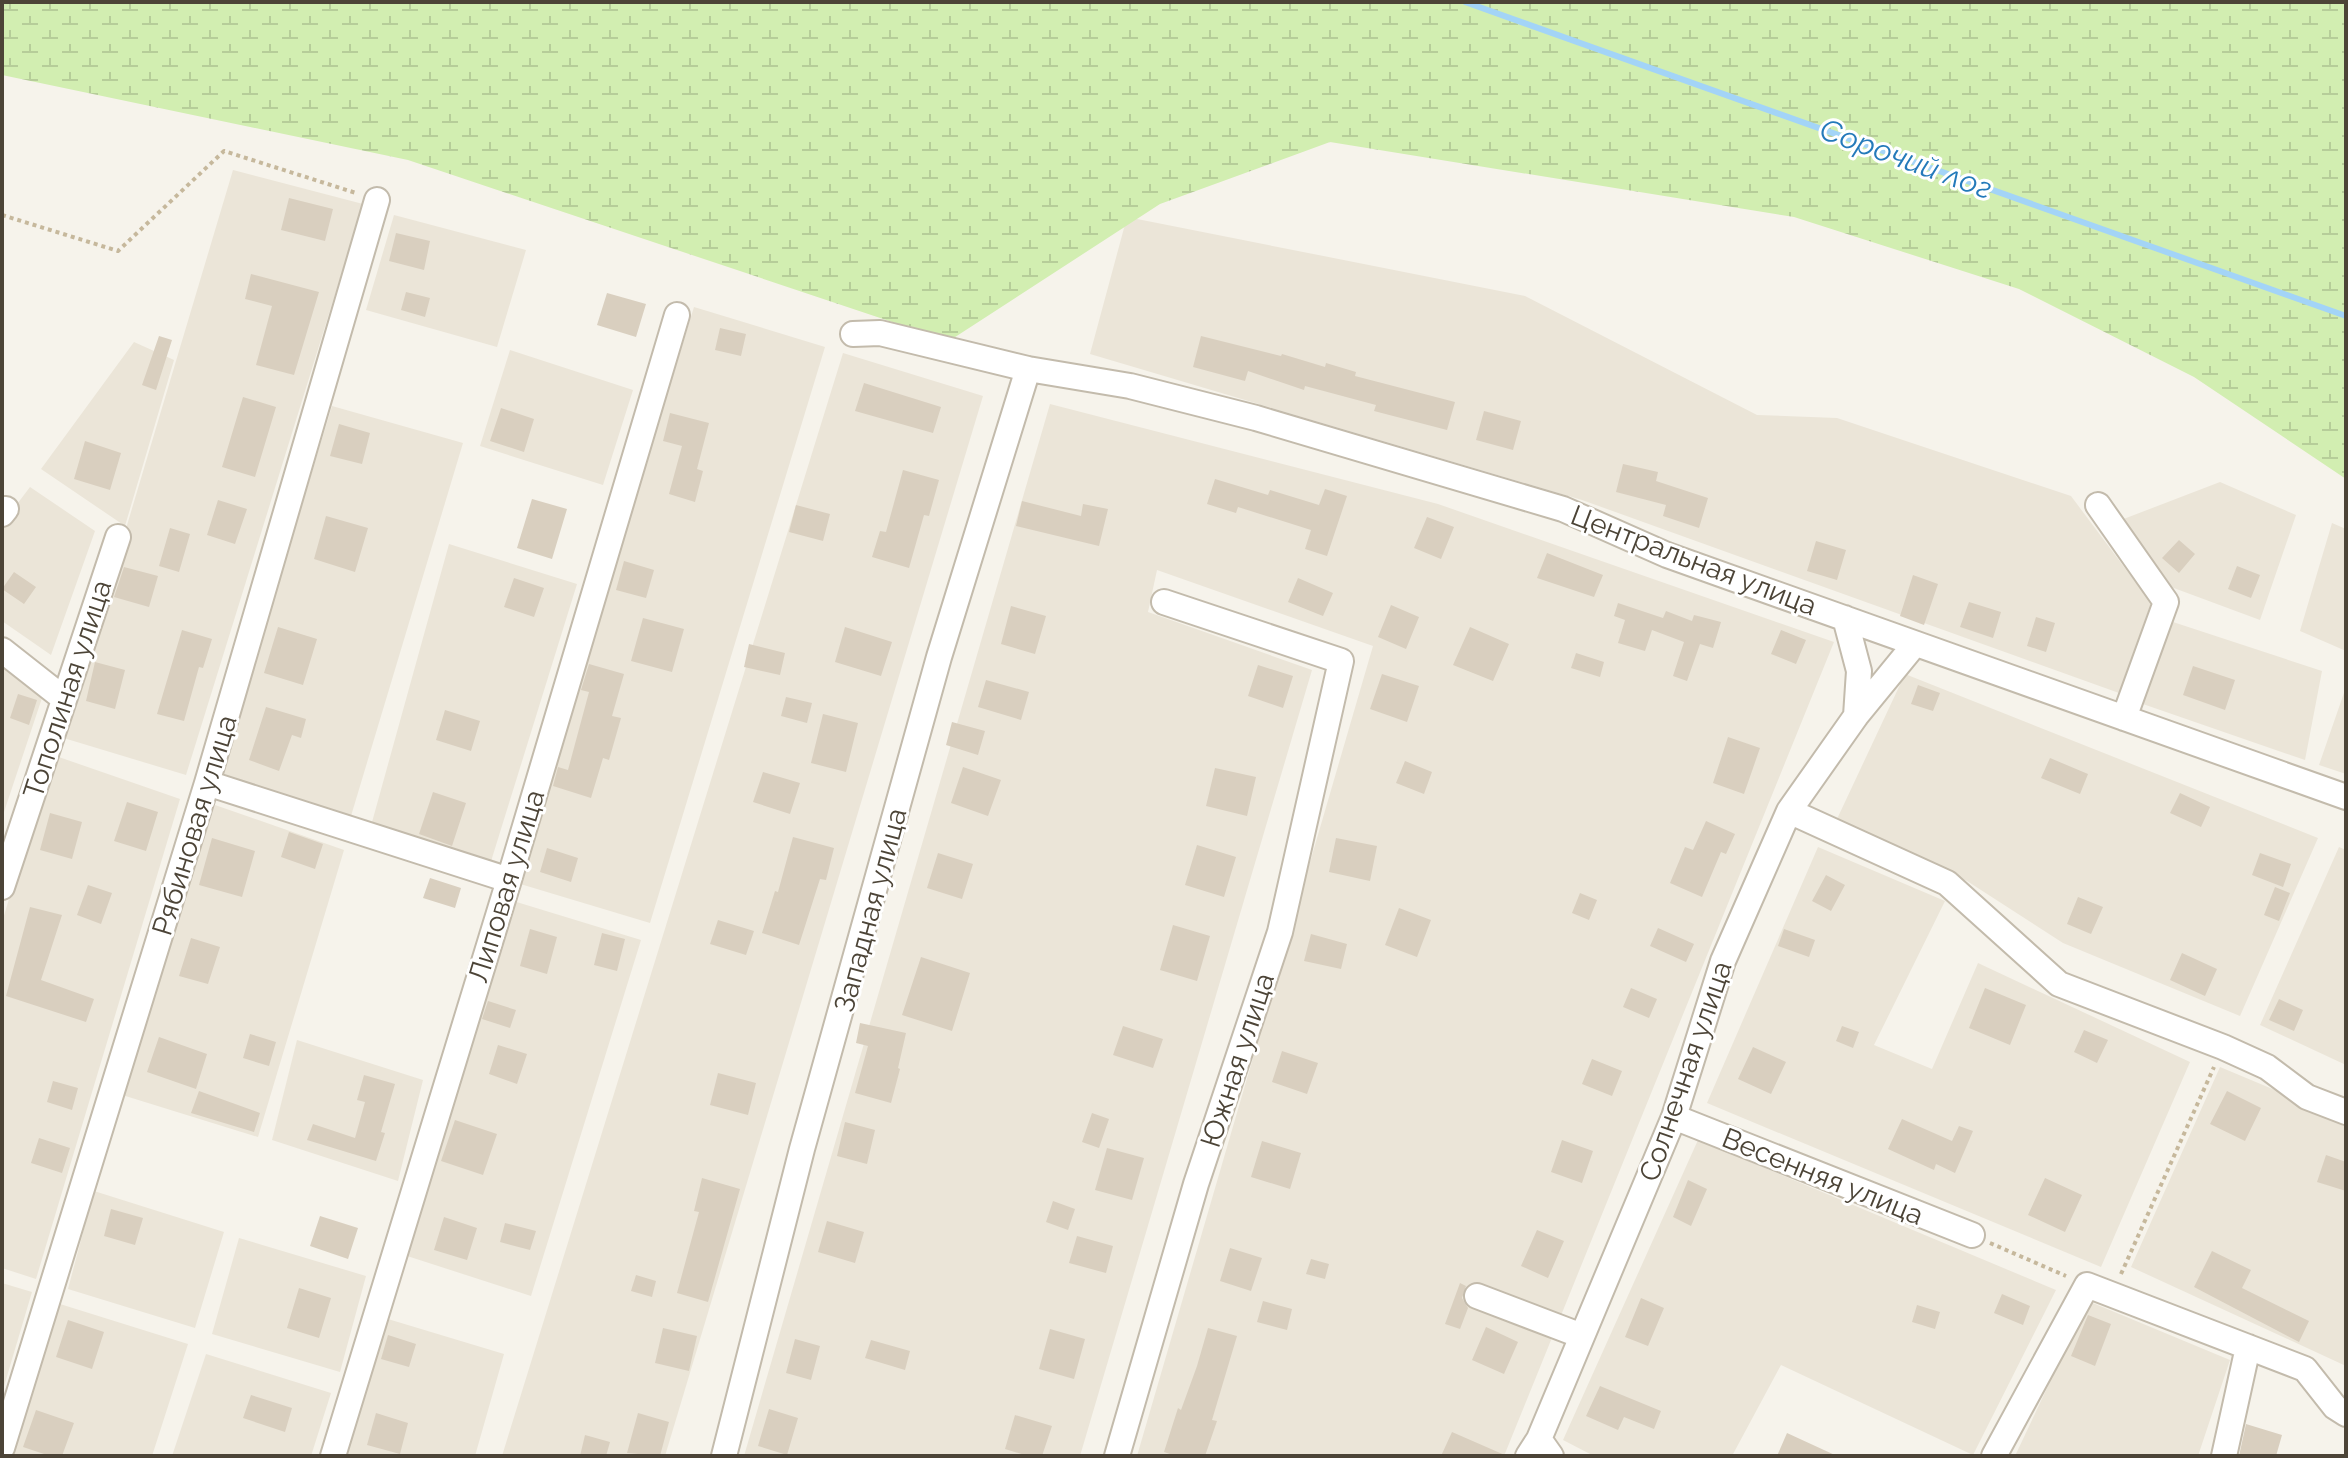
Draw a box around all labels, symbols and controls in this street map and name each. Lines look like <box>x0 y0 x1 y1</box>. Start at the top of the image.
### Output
water label: Сорочий лог <box>1815 111 1997 206</box>
street label: Центральная улица <box>1566 498 1821 623</box>
street label: Тополиная улица <box>17 576 118 802</box>
street label: Рябиновая улица <box>145 711 244 939</box>
street label: Липовая улица <box>461 786 551 987</box>
street label: Западная улица <box>827 805 914 1016</box>
street label: Солнечная улица <box>1632 957 1739 1186</box>
street label: Южная улица <box>1194 969 1281 1151</box>
street label: Весенняя улица <box>1717 1121 1928 1232</box>

